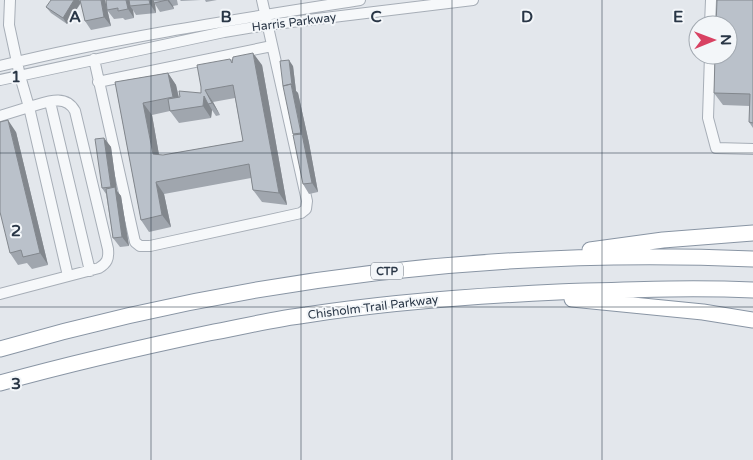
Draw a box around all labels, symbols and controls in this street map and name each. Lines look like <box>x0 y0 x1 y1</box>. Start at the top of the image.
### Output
text: A <box>69 7 81 27</box>
text: B <box>220 7 232 27</box>
text: C <box>370 7 382 27</box>
text: D <box>521 7 533 27</box>
text: E <box>673 7 683 27</box>
street label: Harris Parkway <box>251 10 338 34</box>
north arrow <box>688 15 738 65</box>
text: N <box>717 34 734 46</box>
text: 1 <box>11 67 21 87</box>
text: 2 <box>11 221 21 241</box>
road number: CTP <box>371 262 403 280</box>
street label: Chisholm Trail Parkway <box>307 292 440 322</box>
text: 3 <box>11 374 21 394</box>

